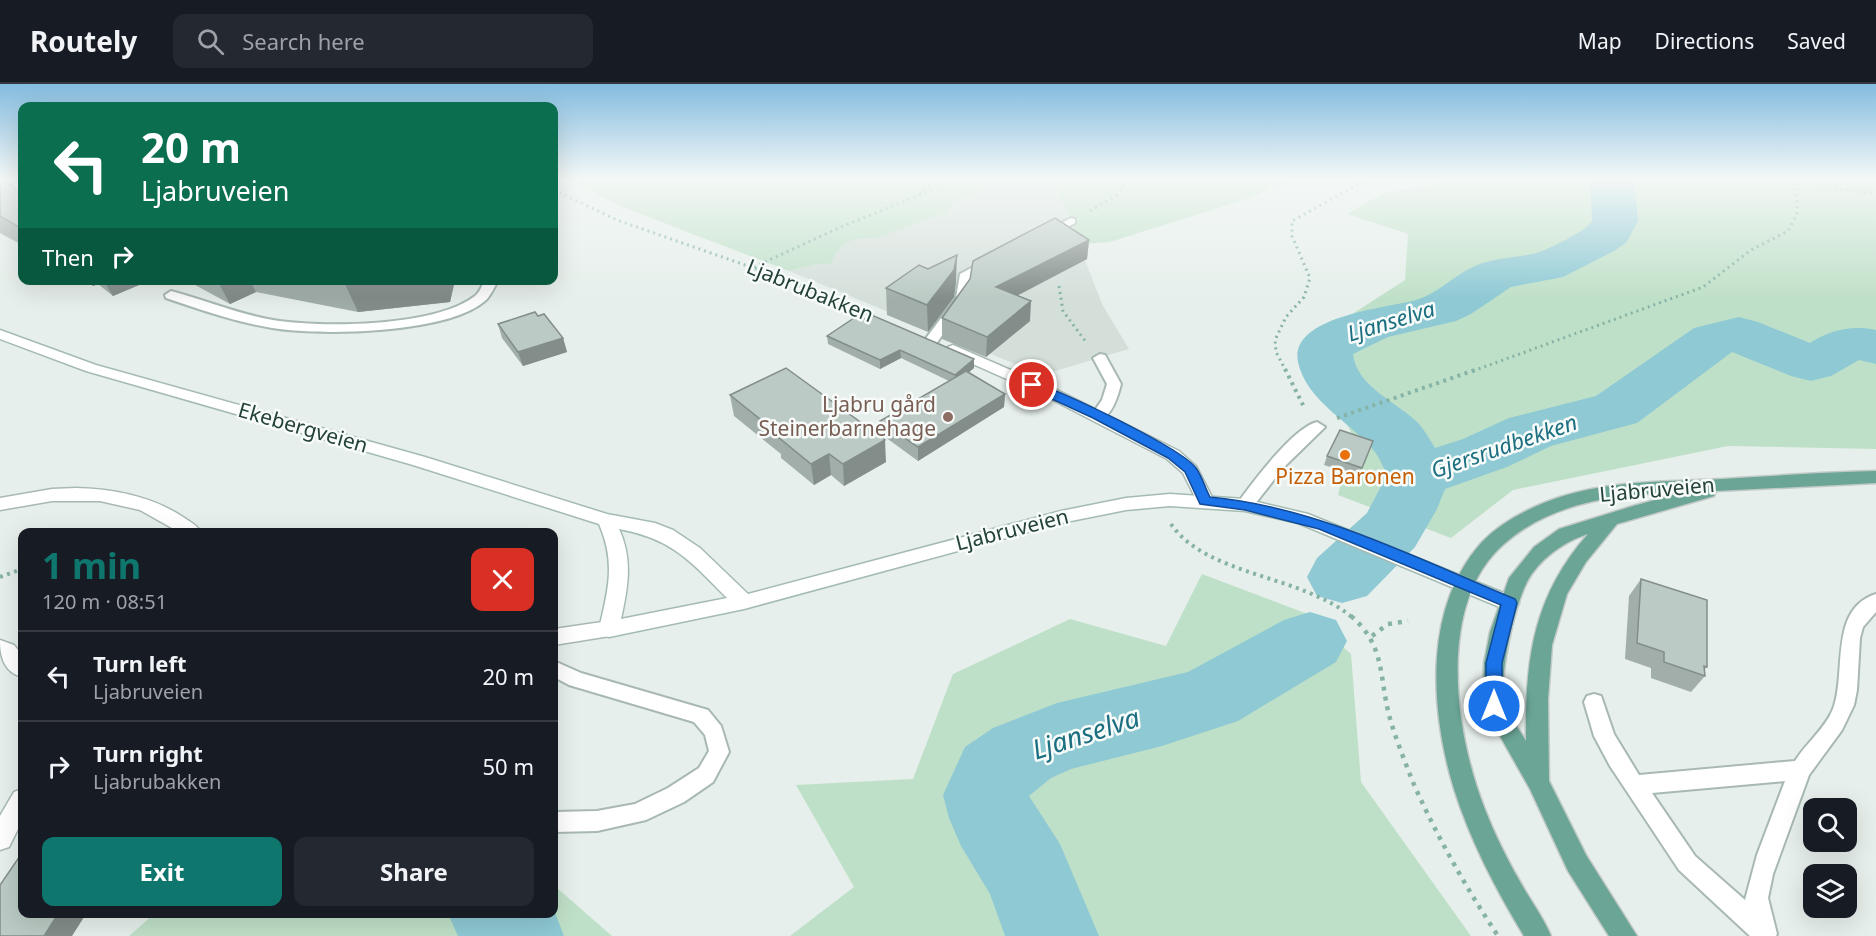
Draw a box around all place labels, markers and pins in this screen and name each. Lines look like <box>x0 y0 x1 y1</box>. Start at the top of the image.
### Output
pin <box>1006 359 1057 410</box>
place label: Ljabru gård Steinerbarnehage <box>758 390 936 442</box>
marker: Ljabru gård Steinerbarnehage <box>941 410 955 424</box>
marker: Pizza Baronen <box>1338 448 1352 462</box>
place label: Pizza Baronen <box>1275 462 1415 490</box>

